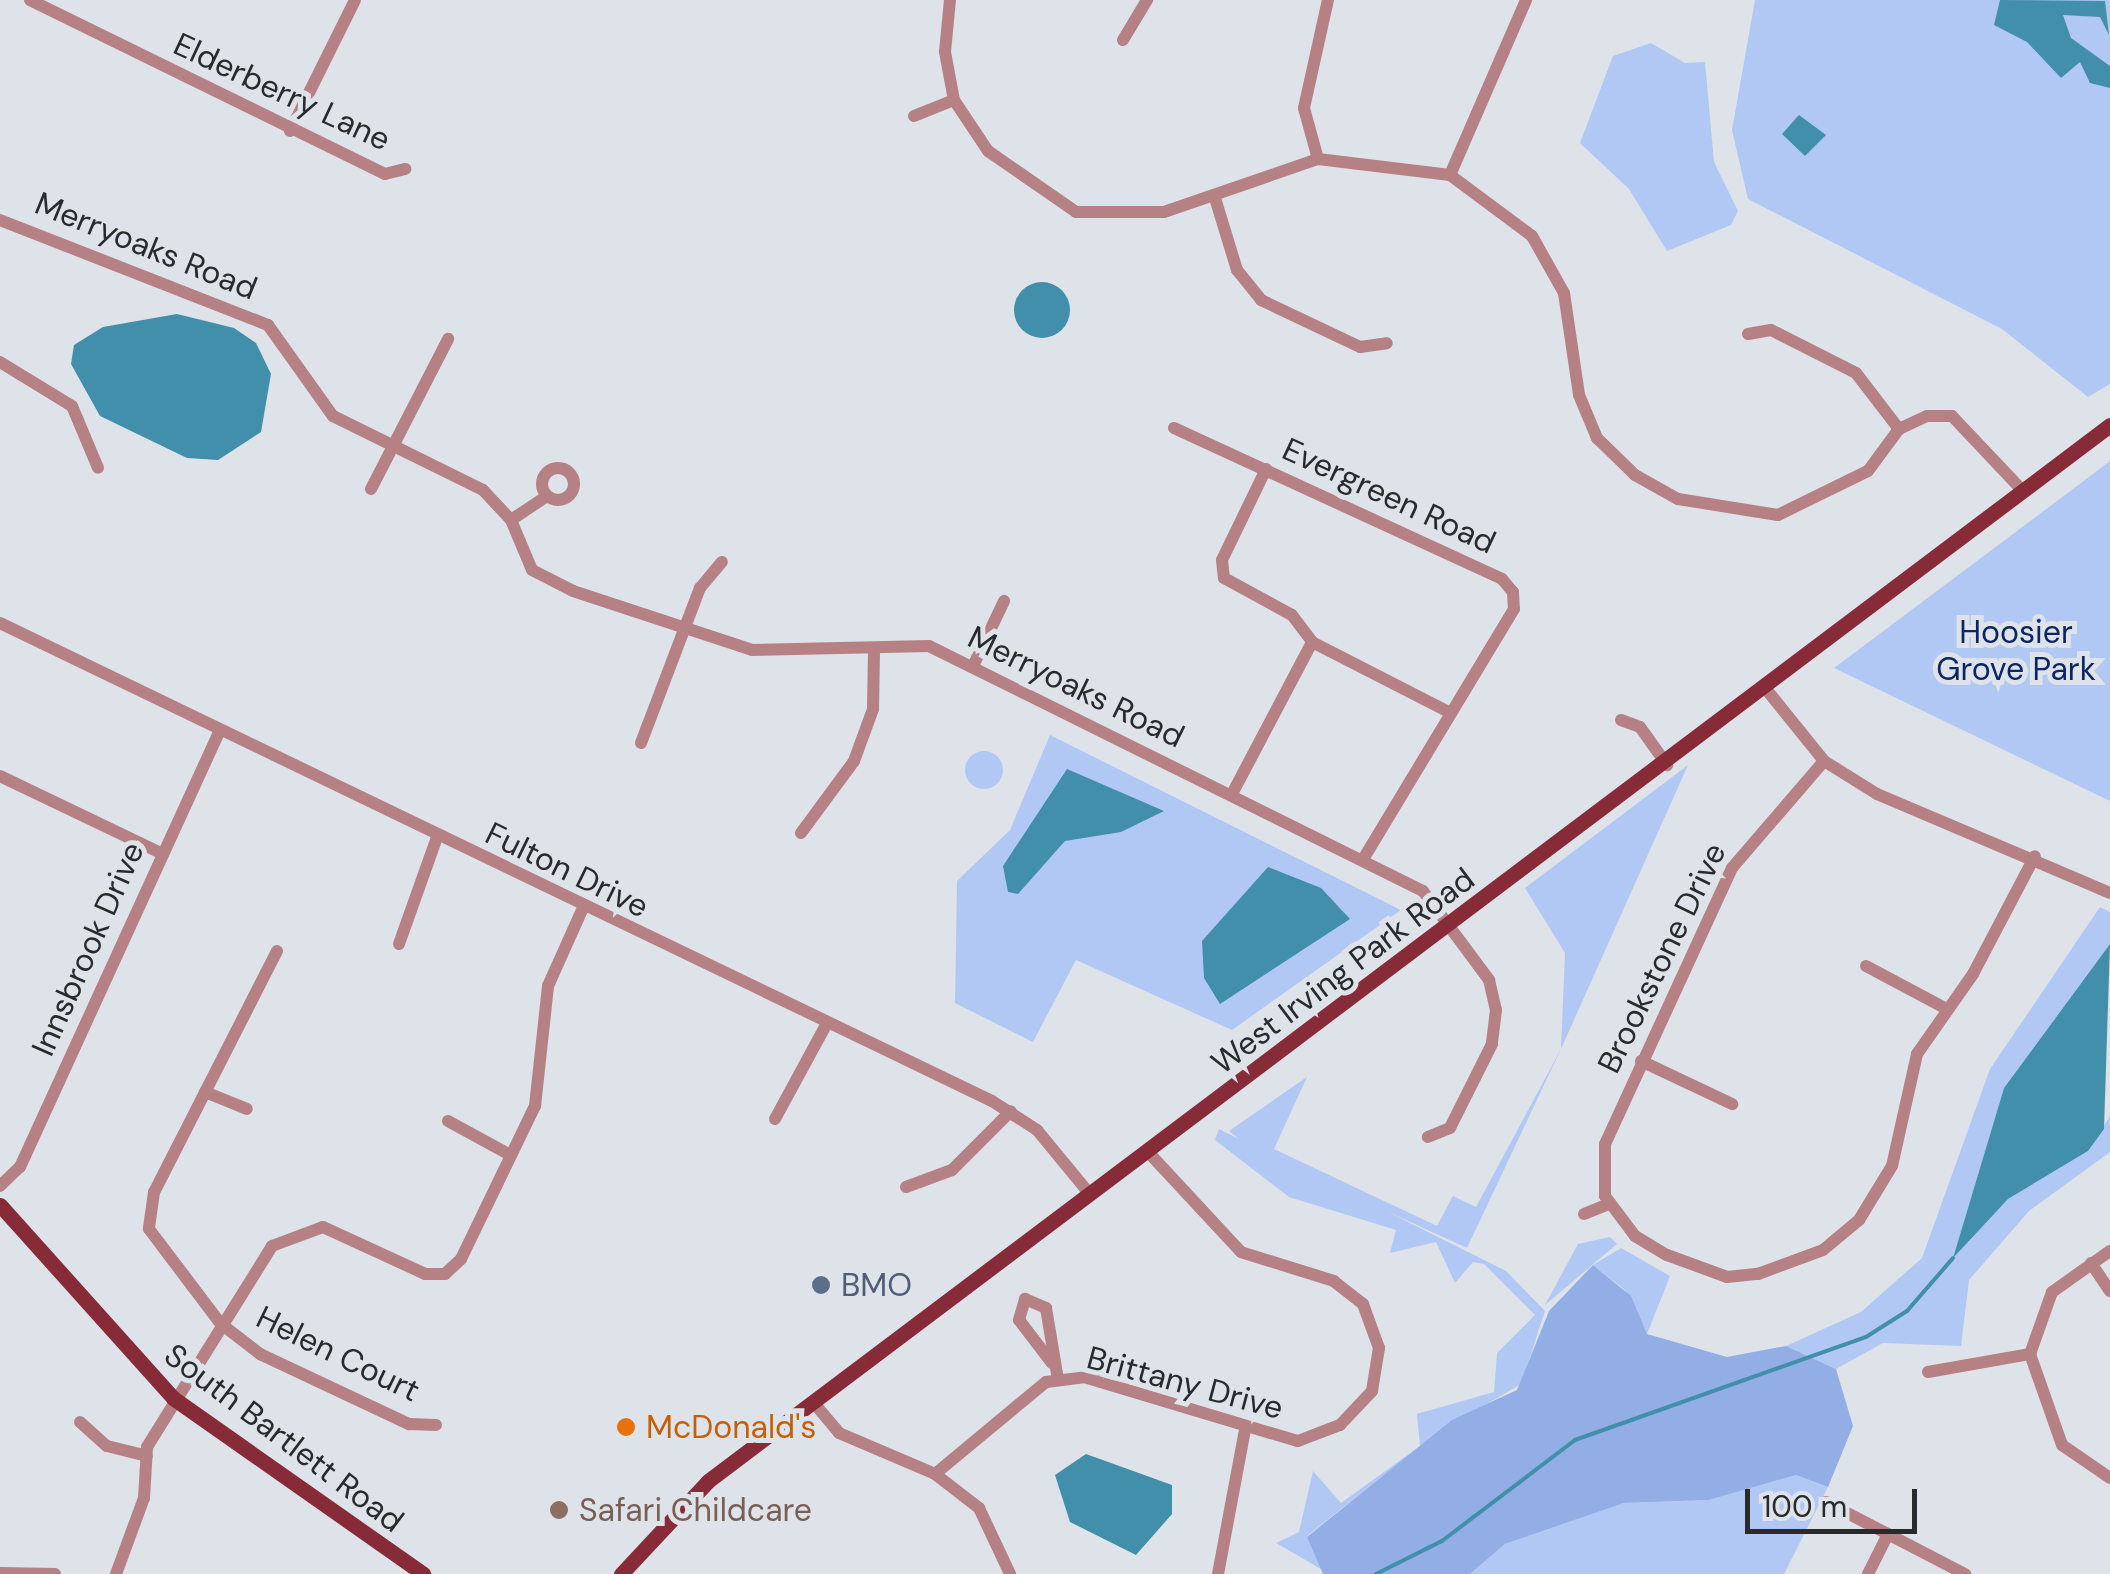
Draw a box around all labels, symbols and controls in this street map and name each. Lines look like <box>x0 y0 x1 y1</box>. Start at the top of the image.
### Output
street label: Elderberry Lane <box>168 25 396 159</box>
street label: Merryoaks Road <box>30 184 262 308</box>
street label: Evergreen Road <box>1276 430 1502 562</box>
park label: Hoosier Grove Park <box>1936 614 2096 689</box>
street label: Merryoaks Road <box>962 618 1190 756</box>
street label: Fulton Drive <box>479 814 655 926</box>
street label: Innsbrook Drive <box>24 836 152 1062</box>
street label: Brookstone Drive <box>1590 837 1734 1079</box>
street label: West Irving Park Road <box>1204 860 1482 1082</box>
place label: BMO <box>841 1266 912 1304</box>
marker: BMO <box>810 1274 832 1296</box>
street label: Helen Court <box>250 1298 426 1410</box>
street label: South Bartlett Road <box>157 1336 411 1540</box>
street label: Brittany Drive <box>1083 1338 1287 1428</box>
place label: McDonald's <box>646 1408 816 1446</box>
marker: McDonald's <box>615 1416 637 1438</box>
scale bar <box>1750 1469 1922 1531</box>
text: 100 m <box>1762 1487 1847 1526</box>
place label: Safari Childcare <box>579 1491 812 1529</box>
marker: Safari Childcare <box>548 1499 570 1521</box>

